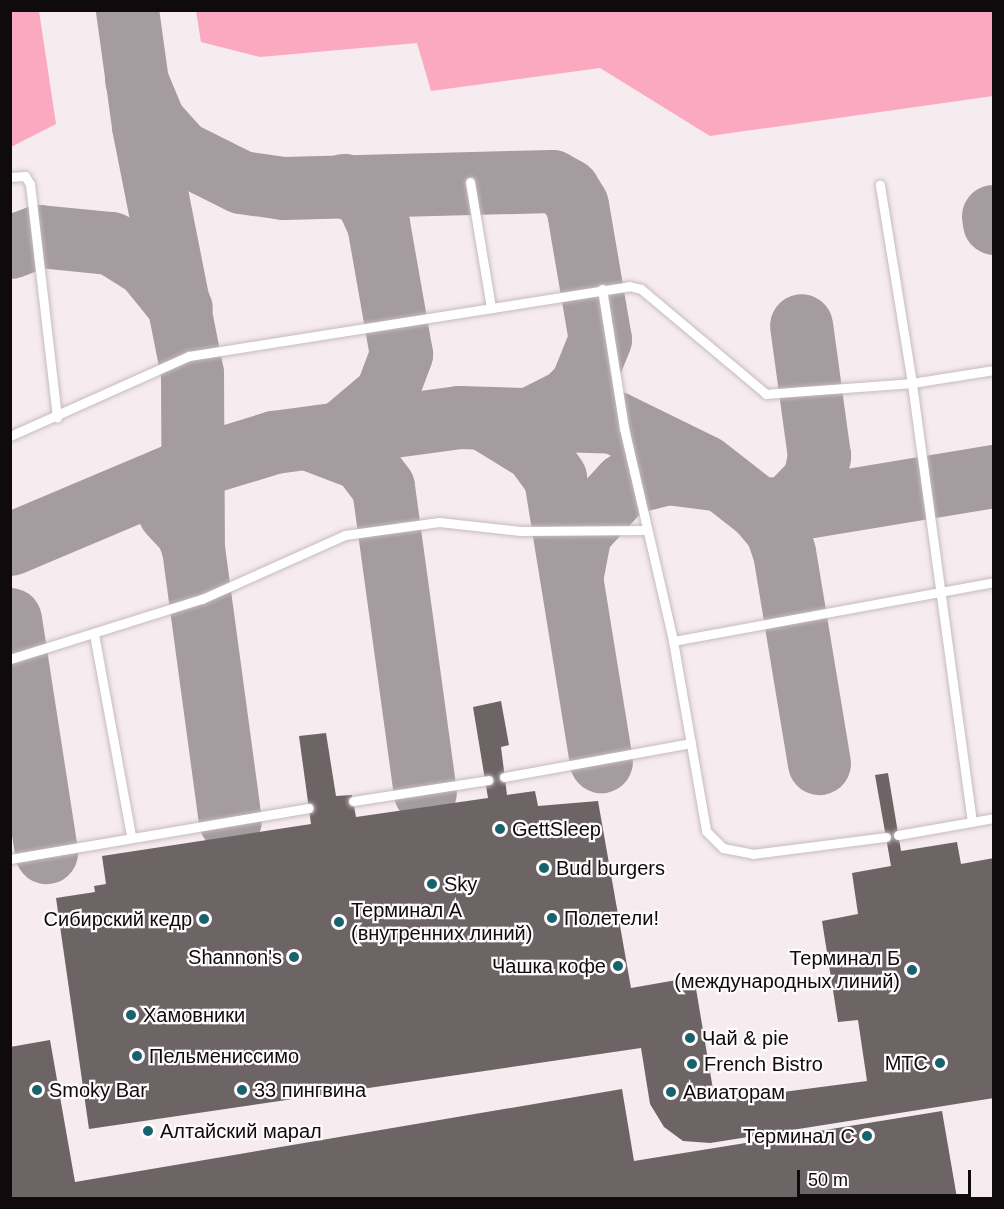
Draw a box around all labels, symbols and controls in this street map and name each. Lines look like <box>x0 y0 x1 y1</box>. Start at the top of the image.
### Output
place label: GettSleep <box>512 817 601 841</box>
marker: GettSleep <box>493 822 507 836</box>
place label: Bud burgers <box>556 856 665 880</box>
marker: Bud burgers <box>537 861 551 875</box>
place label: Sky <box>444 872 477 896</box>
marker: Sky <box>425 877 439 891</box>
place label: Терминал А (внутренних линий) <box>351 898 532 945</box>
place label: Полетели! <box>564 906 659 930</box>
place label: Сибирский кедр <box>44 907 192 931</box>
marker: Полетели! <box>545 911 559 925</box>
marker: Сибирский кедр <box>197 912 211 926</box>
marker: Терминал А (внутренних линий) <box>332 915 346 929</box>
place label: Shannon's <box>188 945 282 969</box>
place label: Терминал Б (международных линий) <box>674 946 900 993</box>
marker: Shannon's <box>287 950 301 964</box>
place label: Чашка кофе <box>492 954 606 978</box>
marker: Чашка кофе <box>611 959 625 973</box>
marker: Терминал Б (международных линий) <box>905 963 919 977</box>
place label: Хамовники <box>143 1003 245 1027</box>
marker: Хамовники <box>124 1008 138 1022</box>
place label: Чай & pie <box>702 1026 789 1050</box>
marker: Чай & pie <box>683 1031 697 1045</box>
place label: Пельмениссимо <box>149 1044 299 1068</box>
marker: Пельмениссимо <box>130 1049 144 1063</box>
place label: МТС <box>885 1051 928 1075</box>
place label: French Bistro <box>704 1052 823 1076</box>
marker: МТС <box>933 1056 947 1070</box>
marker: French Bistro <box>685 1057 699 1071</box>
place label: Smoky Bar <box>49 1078 147 1102</box>
place label: 33 пингвина <box>254 1078 366 1102</box>
place label: Авиаторам <box>683 1080 785 1104</box>
marker: Smoky Bar <box>30 1083 44 1097</box>
marker: 33 пингвина <box>235 1083 249 1097</box>
marker: Авиаторам <box>664 1085 678 1099</box>
place label: Алтайский марал <box>160 1119 322 1143</box>
marker: Алтайский марал <box>141 1124 155 1138</box>
place label: Терминал С <box>743 1124 855 1148</box>
marker: Терминал С <box>860 1129 874 1143</box>
scale bar <box>800 1158 974 1196</box>
text: 50 m <box>808 1170 848 1190</box>

